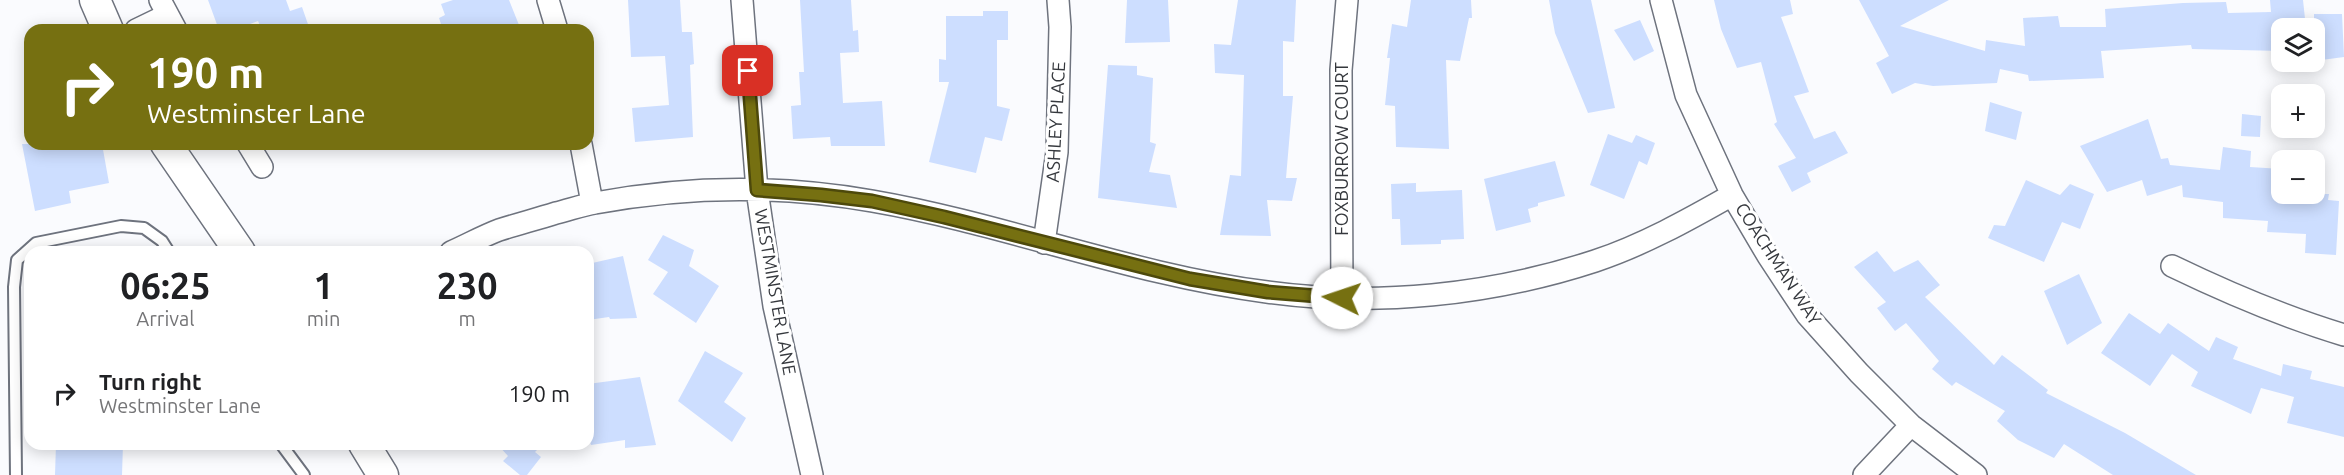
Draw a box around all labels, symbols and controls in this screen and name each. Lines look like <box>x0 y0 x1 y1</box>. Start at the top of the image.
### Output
map controls <box>2271 18 2325 204</box>
button: layers <box>2271 18 2325 72</box>
pin <box>722 45 773 96</box>
icon: right <box>48 48 126 126</box>
text: 190 m <box>147 49 264 96</box>
icon: arrive <box>731 54 764 87</box>
street label: ASHLEY PLACE <box>1042 61 1068 183</box>
street label: FOXBURROW COURT <box>1331 62 1351 236</box>
button: + <box>2271 84 2325 138</box>
text: Westminster Lane <box>147 98 366 128</box>
button: − <box>2271 150 2325 204</box>
street label: COACHMAN WAY <box>1732 199 1826 329</box>
street label: WESTMINSTER LANE <box>752 207 800 376</box>
text: 06:25 <box>120 265 210 306</box>
text: 1 <box>313 265 334 306</box>
text: 230 <box>437 265 498 306</box>
position arrow <box>1310 266 1374 330</box>
text: Arrival <box>136 307 195 330</box>
text: min <box>307 307 340 330</box>
text: m <box>459 307 476 330</box>
text: Turn right <box>99 369 201 394</box>
icon: right <box>48 377 81 410</box>
text: 190 m <box>509 381 570 406</box>
text: Westminster Lane <box>99 394 261 417</box>

